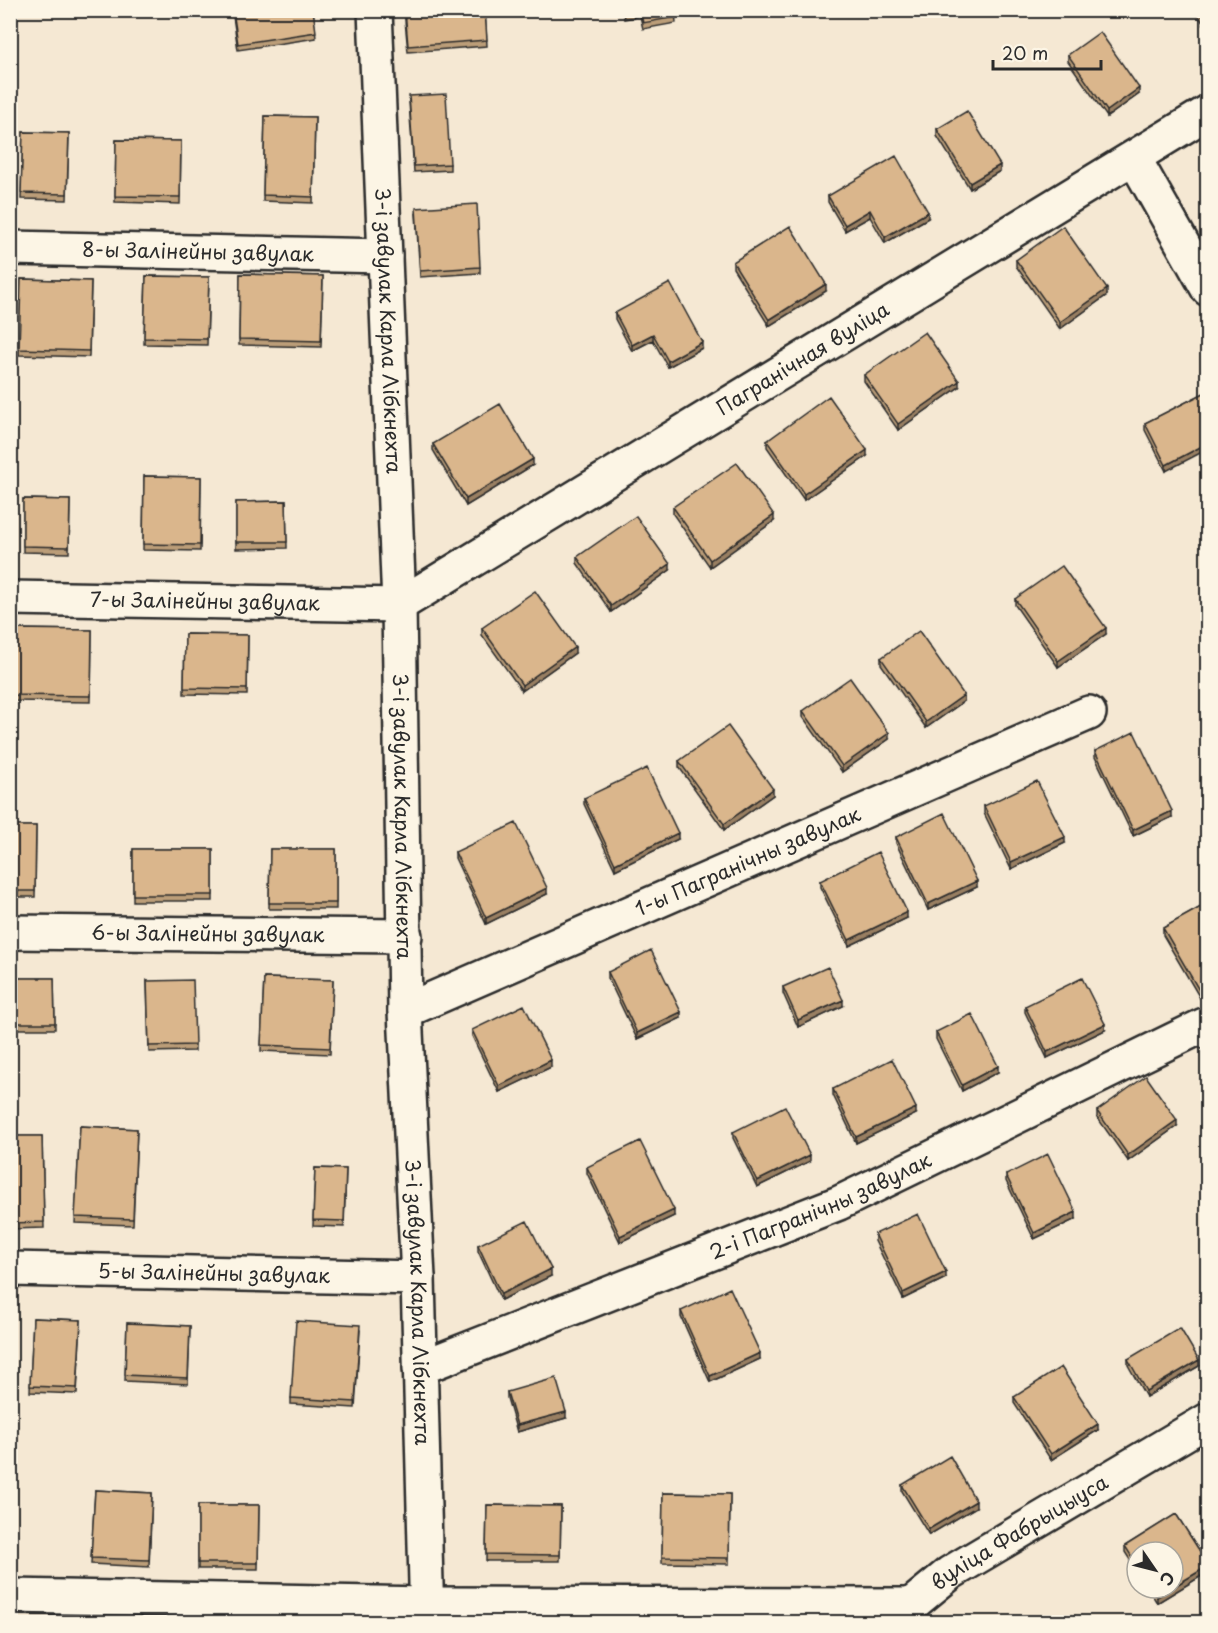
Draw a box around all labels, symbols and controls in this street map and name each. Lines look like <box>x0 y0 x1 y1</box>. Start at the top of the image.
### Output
scale bar <box>993 33 1101 71</box>
text: 20 m <box>1002 39 1048 66</box>
street label: 3-і завулак Карла Лібкнехта <box>368 187 410 475</box>
street label: 8-ы Залінейны завулак <box>82 234 314 268</box>
street label: Пагранічная вуліца <box>710 293 895 422</box>
street label: 7-ы Залінейны завулак <box>90 583 320 618</box>
street label: 3-і завулак Карла Лібкнехта <box>386 673 420 960</box>
street label: 1-ы Пагранічны завулак <box>630 798 865 923</box>
street label: 6-ы Залінейны завулак <box>91 917 325 949</box>
street label: 2-і Пагранічны завулак <box>705 1144 936 1267</box>
street label: 3-і завулак Карла Лібкнехта <box>398 1159 438 1446</box>
street label: 5-ы Залінейны завулак <box>98 1255 330 1290</box>
street label: вуліца Фабрыцыуса <box>924 1466 1114 1597</box>
north arrow <box>1125 1540 1185 1600</box>
text: С <box>1155 1567 1181 1591</box>

